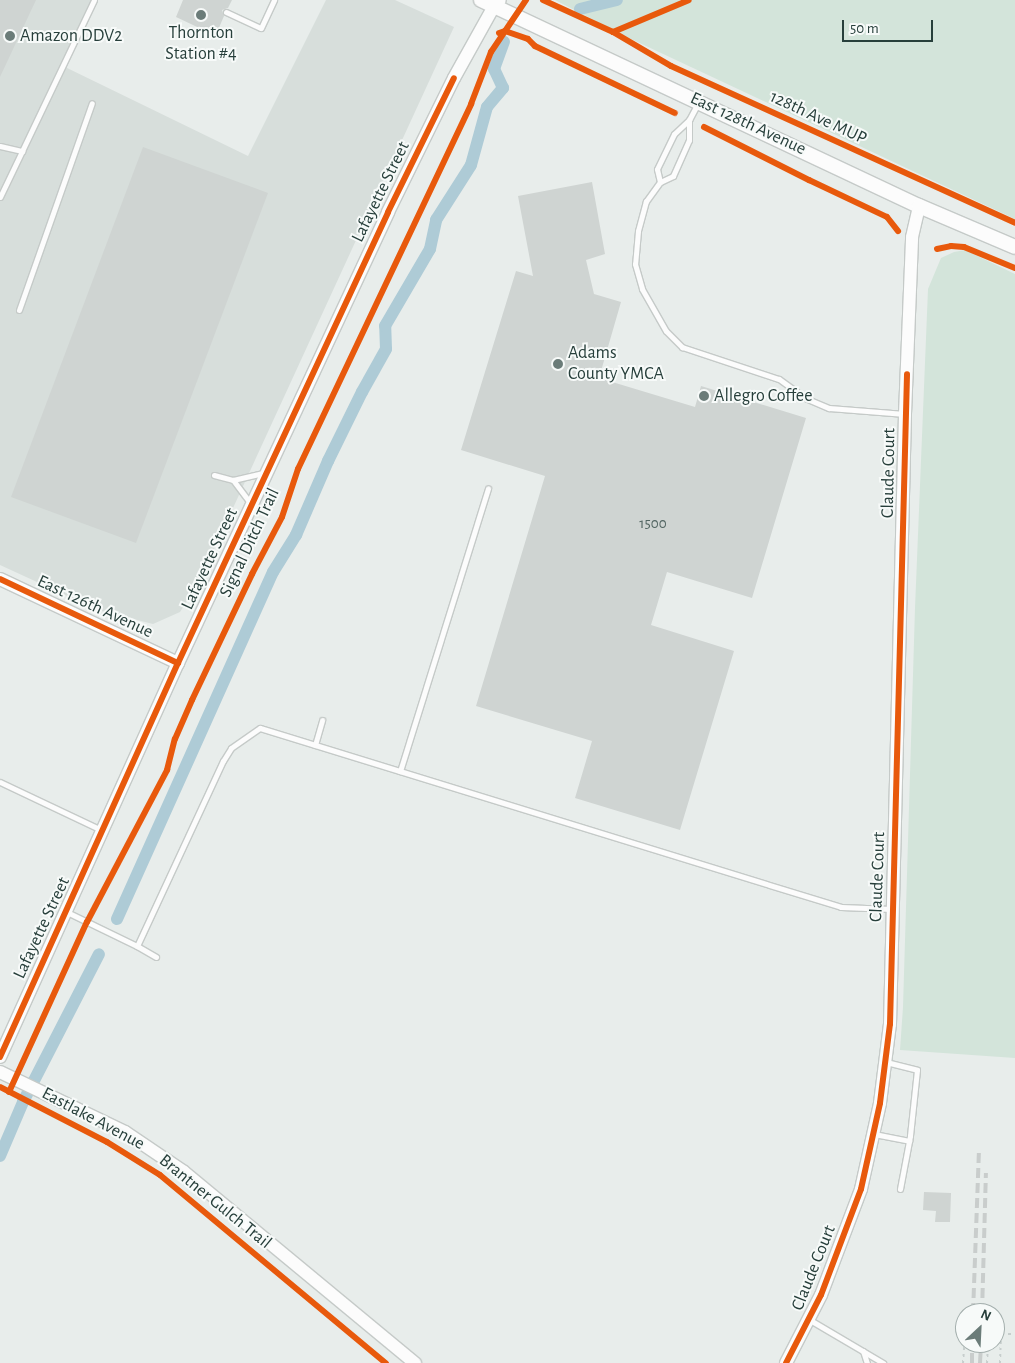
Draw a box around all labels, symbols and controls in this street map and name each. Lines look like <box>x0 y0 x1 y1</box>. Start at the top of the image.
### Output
marker: Thornton Station #4 <box>195 9 207 21</box>
scale bar <box>845 10 936 42</box>
text: 50 m <box>850 21 879 36</box>
place label: Thornton Station #4 <box>165 23 237 66</box>
place label: Amazon DDV2 <box>20 25 122 47</box>
marker: Amazon DDV2 <box>4 30 16 42</box>
street label: 128th Ave MUP <box>766 86 870 150</box>
street label: East 128th Avenue <box>687 88 809 160</box>
street label: Lafayette Street <box>347 138 415 246</box>
place label: Adams County YMCA <box>568 343 664 386</box>
marker: Adams County YMCA <box>552 358 564 370</box>
place label: Allegro Coffee <box>714 385 812 407</box>
marker: Allegro Coffee <box>698 390 710 402</box>
street label: Claude Court <box>877 428 901 518</box>
street label: Signal Ditch Trail <box>215 485 285 601</box>
street label: Lafayette Street <box>177 505 243 613</box>
house number: 1500 <box>639 515 667 533</box>
street label: East 126th Avenue <box>34 571 156 643</box>
street label: Claude Court <box>866 832 890 922</box>
street label: Lafayette Street <box>9 874 75 982</box>
street label: Eastlake Avenue <box>38 1083 148 1155</box>
street label: Brantner Gulch Trail <box>154 1150 276 1254</box>
street label: Claude Court <box>787 1222 841 1314</box>
north arrow <box>955 1303 1005 1353</box>
text: N <box>979 1307 993 1324</box>

